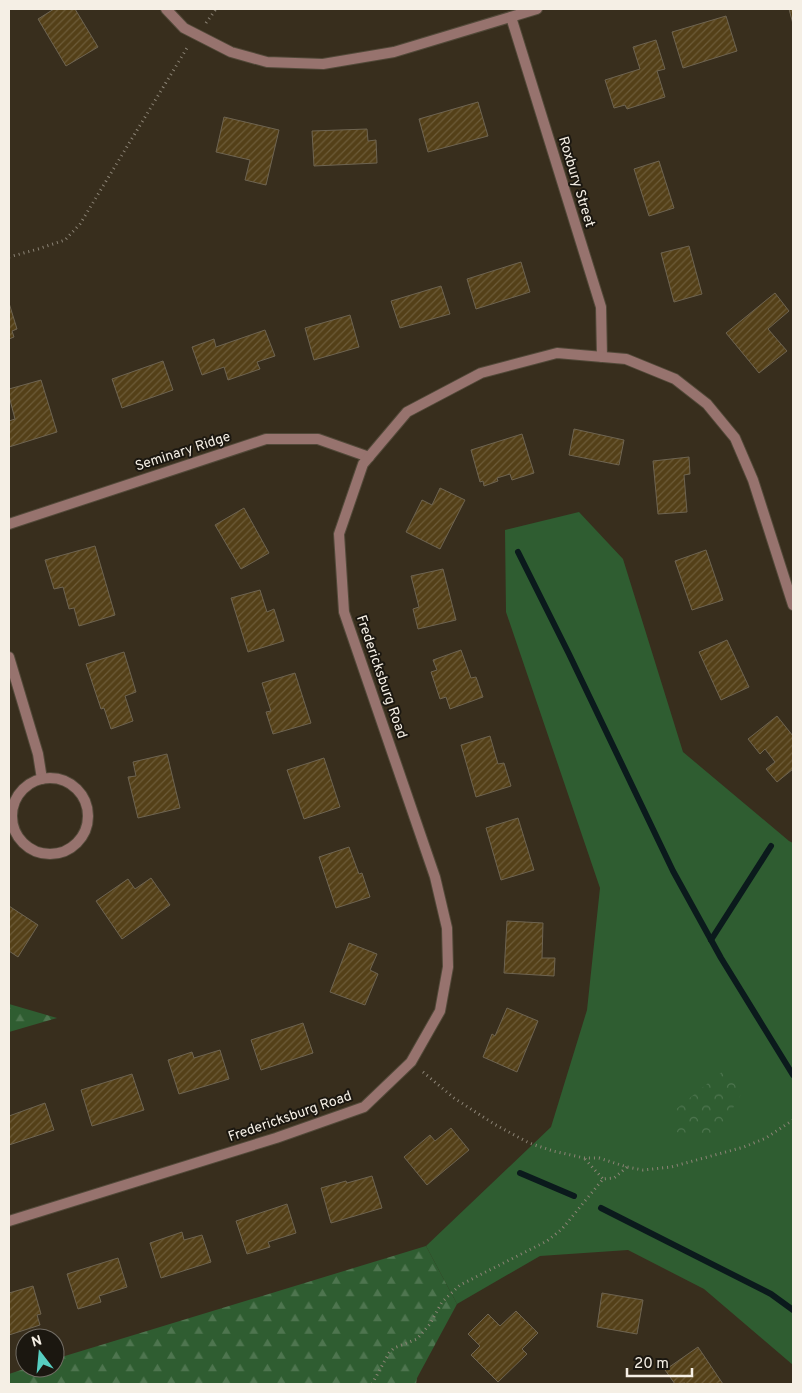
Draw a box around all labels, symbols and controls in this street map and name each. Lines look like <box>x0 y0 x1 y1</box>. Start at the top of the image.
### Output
street label: Roxbury Street <box>554 134 598 230</box>
street label: Seminary Ridge <box>133 429 233 475</box>
street label: Fredericksburg Road <box>352 613 410 741</box>
street label: Fredericksburg Road <box>226 1088 354 1146</box>
north arrow <box>15 1328 65 1378</box>
text: N <box>30 1332 44 1352</box>
scale bar <box>627 1346 692 1378</box>
text: 20 m <box>634 1355 669 1374</box>

